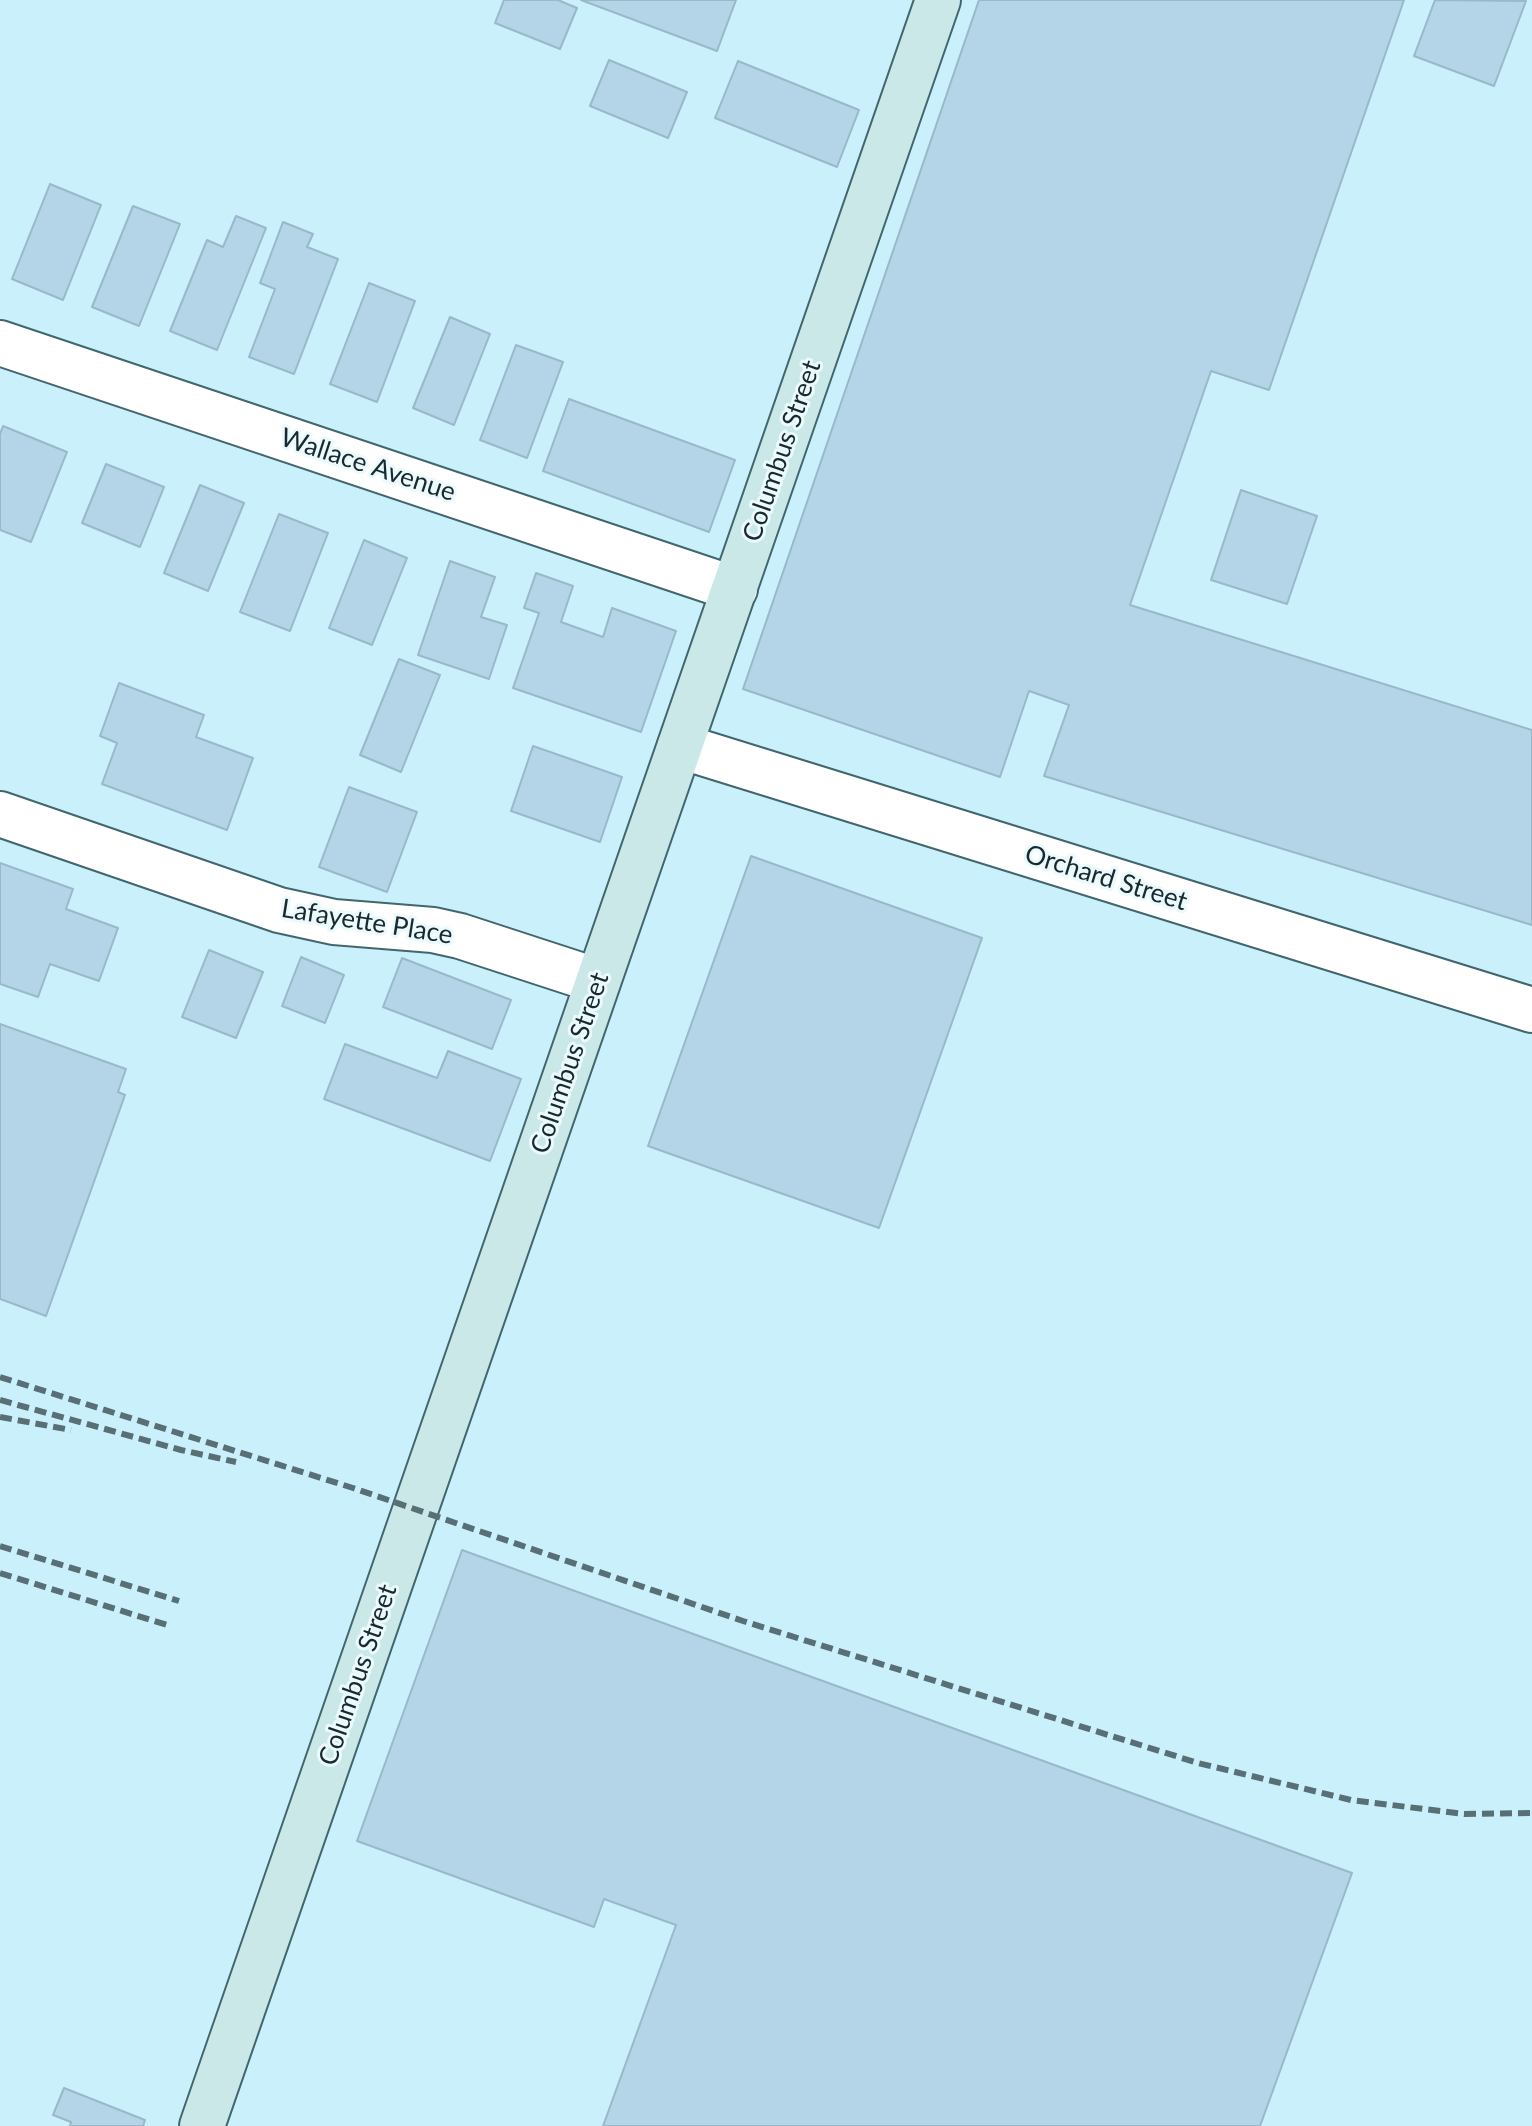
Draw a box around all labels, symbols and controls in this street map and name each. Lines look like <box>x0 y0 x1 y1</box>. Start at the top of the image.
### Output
street label: Columbus Street <box>736 356 828 546</box>
street label: Wallace Avenue <box>277 422 459 508</box>
street label: Orchard Street <box>1021 839 1191 917</box>
street label: Lafayette Place <box>279 893 455 951</box>
street label: Columbus Street <box>524 968 616 1158</box>
street label: Columbus Street <box>312 1580 404 1770</box>

